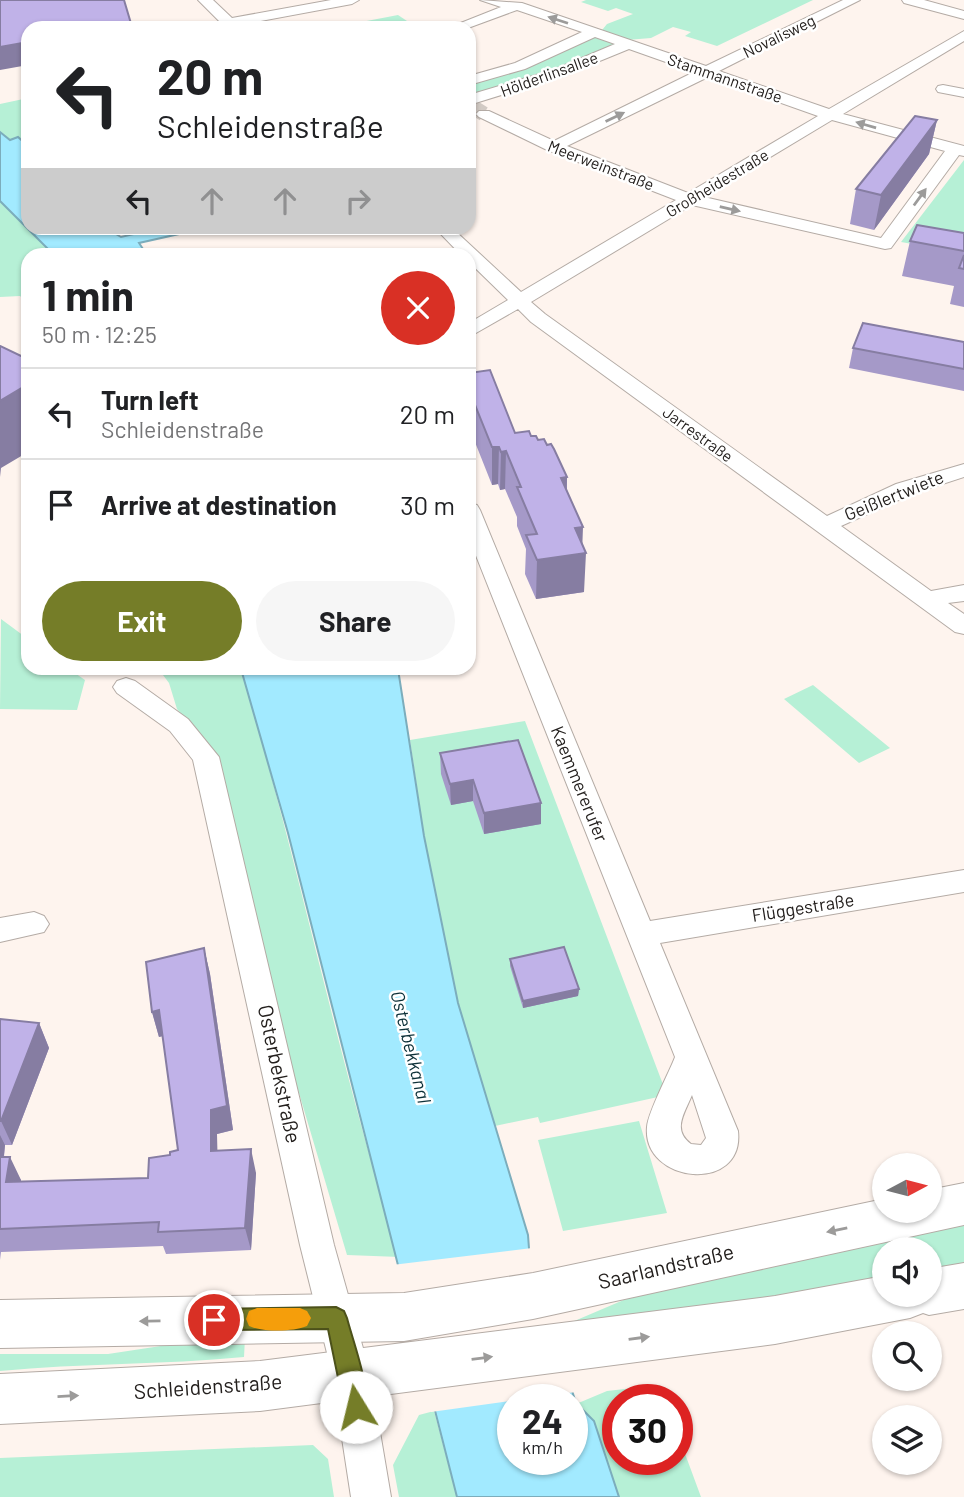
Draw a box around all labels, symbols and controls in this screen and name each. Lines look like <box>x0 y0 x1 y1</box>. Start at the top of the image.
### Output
street label: Novalisweg <box>740 10 818 61</box>
one-way arrow <box>547 14 568 25</box>
text: 20 m <box>157 46 263 105</box>
street label: Hölderlinsallee <box>497 47 600 100</box>
icon: left <box>42 49 133 140</box>
street label: Stammannstraße <box>665 49 785 106</box>
text: Schleidenstraße <box>157 106 384 144</box>
one-way arrow <box>605 111 625 122</box>
one-way arrow <box>855 120 876 130</box>
street label: Meerweinstraße <box>545 136 657 194</box>
street label: Großheidestraße <box>662 144 771 221</box>
icon: left <box>120 182 158 220</box>
icon: ahead <box>193 182 231 220</box>
icon: ahead <box>266 182 304 220</box>
icon: right <box>339 182 377 220</box>
one-way arrow <box>913 188 927 206</box>
one-way arrow <box>719 204 741 215</box>
text: 1 min <box>42 269 134 319</box>
button: close <box>381 271 455 345</box>
text: 50 m · 12:25 <box>42 320 157 348</box>
text: Turn left <box>101 384 199 415</box>
icon: left <box>42 395 80 433</box>
text: 20 m <box>400 398 455 429</box>
street label: Jarrestraße <box>659 402 737 465</box>
text: Schleidenstraße <box>101 415 264 443</box>
street label: Geißlertwiete <box>841 465 947 525</box>
icon: arrive <box>42 486 80 524</box>
text: Arrive at destination <box>101 489 337 520</box>
text: 30 m <box>400 489 455 520</box>
button: Exit <box>42 581 242 661</box>
button: Share <box>256 581 455 661</box>
street label: Kaemmererufer <box>547 722 613 845</box>
street label: Flüggestraße <box>750 888 856 926</box>
water label: Osterbekkanal <box>386 988 437 1106</box>
street label: Osterbekstraße <box>254 1002 307 1145</box>
north arrow <box>872 1153 942 1223</box>
map controls <box>872 1153 942 1475</box>
one-way arrow <box>826 1224 848 1235</box>
button: sound <box>872 1237 942 1307</box>
street label: Saarlandstraße <box>595 1238 736 1293</box>
pin <box>184 1290 244 1350</box>
icon: arrive <box>195 1301 233 1339</box>
one-way arrow <box>138 1315 160 1327</box>
button: search <box>872 1321 942 1391</box>
one-way arrow <box>628 1333 650 1344</box>
one-way arrow <box>471 1353 493 1364</box>
street label: Schleidenstraße <box>133 1368 283 1403</box>
position arrow <box>319 1370 393 1444</box>
speed limit sign: 30 <box>602 1384 693 1475</box>
one-way arrow <box>57 1390 79 1401</box>
text: 24 <box>522 1399 563 1441</box>
button: layers <box>872 1405 942 1475</box>
text: km/h <box>522 1436 563 1458</box>

